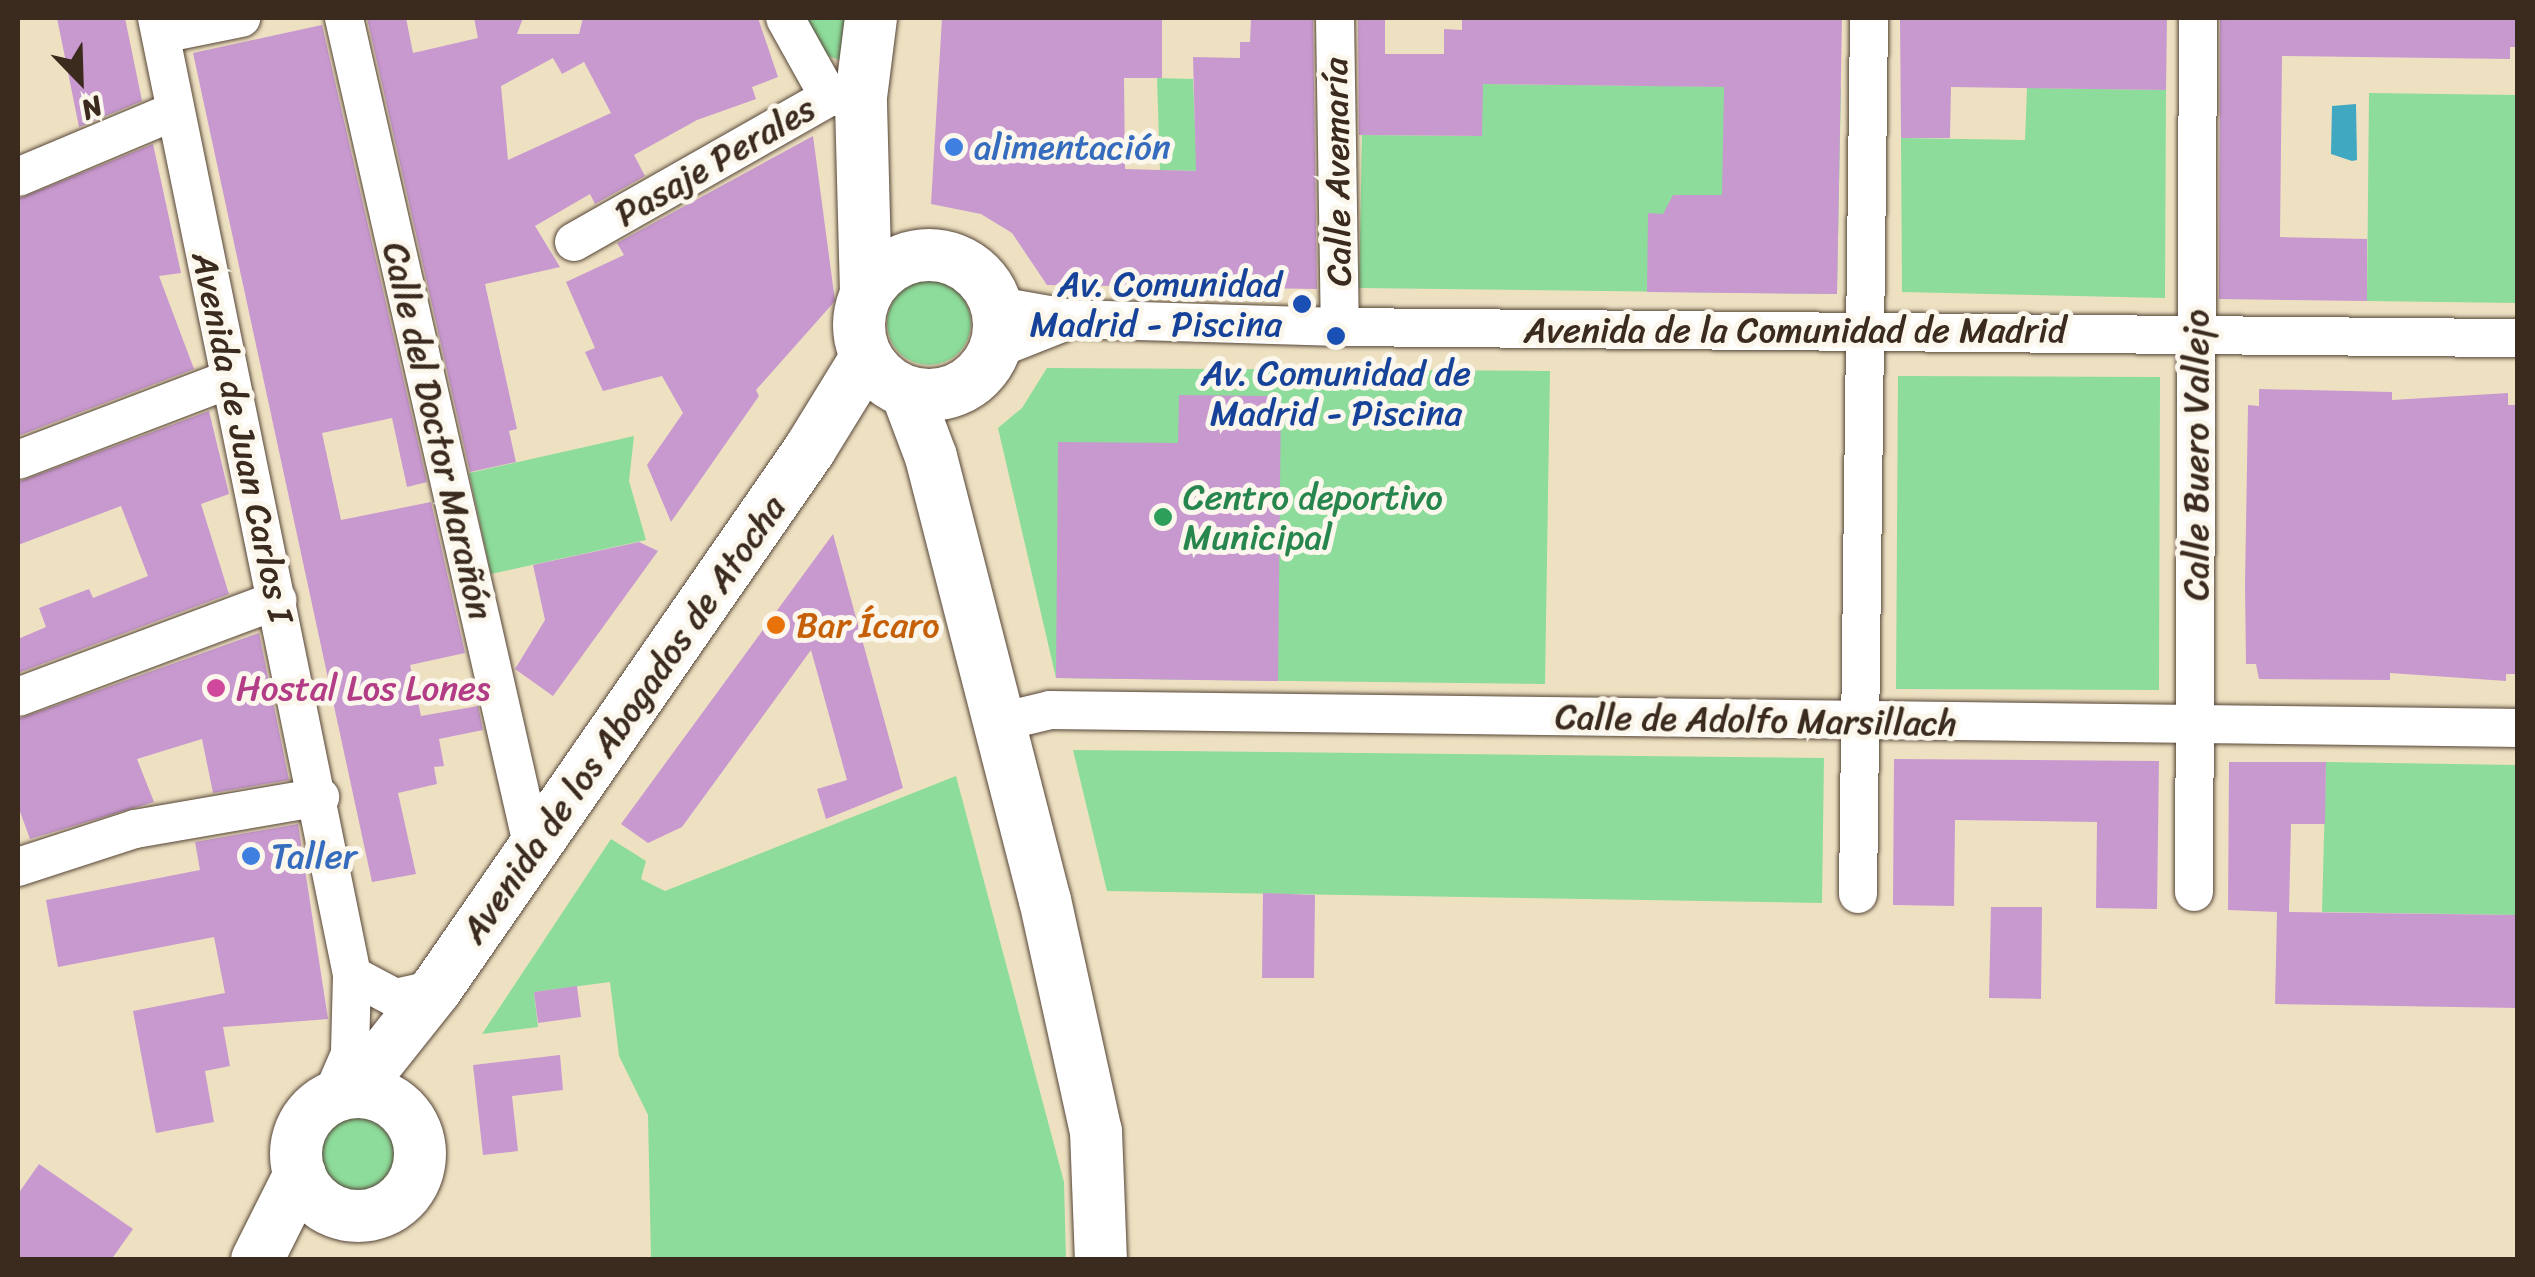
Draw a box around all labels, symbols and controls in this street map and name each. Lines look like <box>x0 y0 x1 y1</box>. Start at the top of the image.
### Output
north arrow <box>30 30 130 130</box>
street label: Calle Avemaría <box>1314 57 1360 287</box>
text: N <box>73 82 110 134</box>
street label: Pasaje Perales <box>608 87 822 235</box>
place label: alimentación <box>974 126 1171 168</box>
marker: alimentación <box>943 136 965 158</box>
street label: Calle del Doctor Marañón <box>374 237 502 625</box>
street label: Avenida de Juan Carlos I <box>183 249 303 625</box>
place label: Av. Comunidad Madrid - Piscina <box>1030 263 1282 345</box>
marker: Av. Comunidad Madrid - Piscina <box>1291 293 1313 315</box>
street label: Avenida de la Comunidad de Madrid <box>1524 309 2066 351</box>
street label: Calle Buero Vallejo <box>2175 311 2217 599</box>
marker: Av. Comunidad de Madrid - Piscina <box>1325 325 1347 347</box>
place label: Av. Comunidad de Madrid - Piscina <box>1201 352 1471 434</box>
place label: Centro deportivo Municipal <box>1183 476 1444 558</box>
street label: Avenida de los Abogados de Atocha <box>451 486 795 952</box>
marker: Centro deportivo Municipal <box>1152 506 1174 528</box>
place label: Bar Ícaro <box>796 604 940 646</box>
marker: Bar Ícaro <box>765 614 787 636</box>
place label: Hostal Los Lones <box>236 667 493 709</box>
marker: Hostal Los Lones <box>205 677 227 699</box>
street label: Calle de Adolfo Marsillach <box>1554 695 1958 745</box>
place label: Taller <box>271 835 357 877</box>
marker: Taller <box>240 845 262 867</box>

